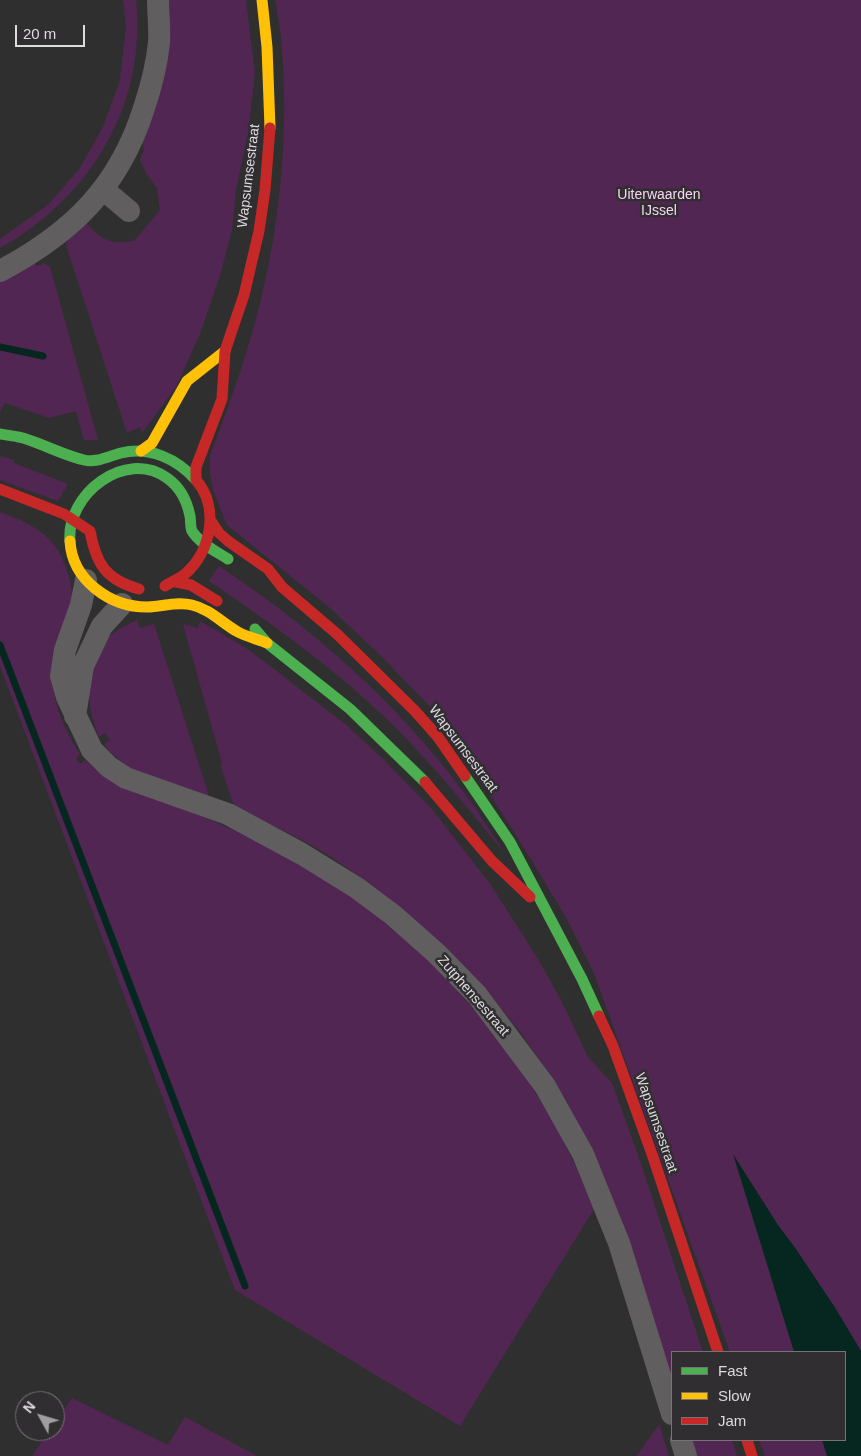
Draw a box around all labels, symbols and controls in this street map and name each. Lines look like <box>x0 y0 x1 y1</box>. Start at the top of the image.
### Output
scale bar <box>18 15 88 47</box>
text: 20 m <box>23 25 56 42</box>
street label: Wapsumsestraat <box>234 123 264 229</box>
park label: Uiterwaarden IJssel <box>617 187 701 220</box>
street label: Wapsumsestraat <box>425 702 501 796</box>
street label: Zutphensestraat <box>433 952 513 1040</box>
street label: Wapsumsestraat <box>631 1071 681 1175</box>
legend <box>671 1351 846 1441</box>
text: Fast <box>718 1362 747 1379</box>
text: Slow <box>718 1387 751 1404</box>
north arrow <box>15 1391 65 1441</box>
text: N <box>20 1398 39 1416</box>
text: Jam <box>718 1412 746 1429</box>

